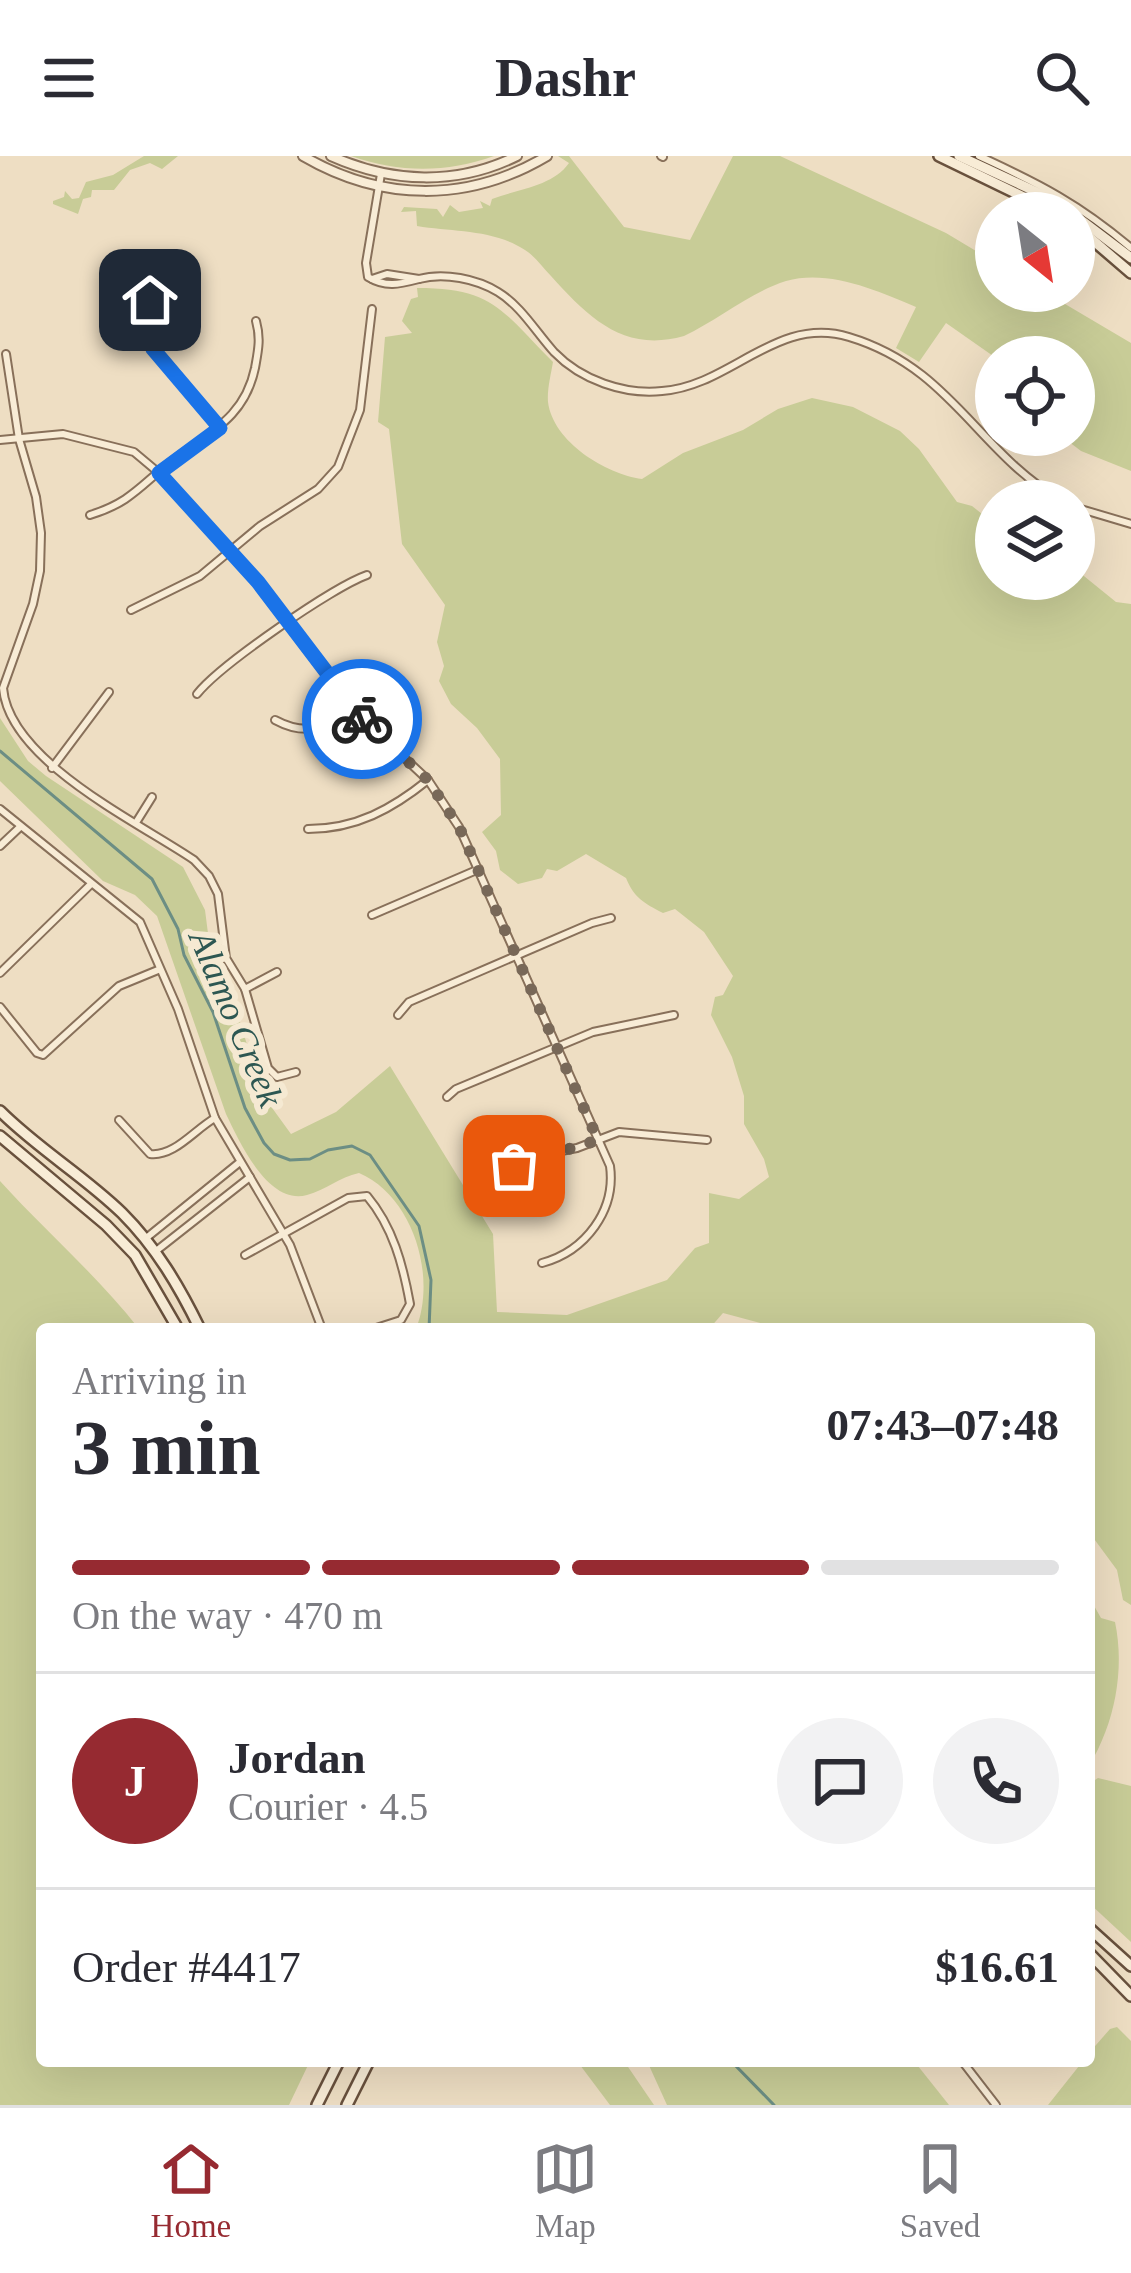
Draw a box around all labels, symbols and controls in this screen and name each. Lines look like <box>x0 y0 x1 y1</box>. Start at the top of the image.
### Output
icon: menu <box>36 45 102 111</box>
icon: search <box>1029 45 1095 111</box>
text: Dashr <box>495 48 636 108</box>
north arrow <box>975 192 1095 312</box>
map controls <box>975 192 1095 600</box>
pin <box>99 249 201 351</box>
icon: home <box>117 267 183 333</box>
button: locate <box>975 336 1095 456</box>
button: layers <box>975 480 1095 600</box>
courier <box>302 659 422 779</box>
icon: bike <box>329 686 395 752</box>
water label: Alamo Creek <box>180 922 292 1113</box>
pin <box>463 1115 565 1217</box>
icon: bag <box>481 1133 547 1199</box>
text: Arriving in <box>72 1359 246 1402</box>
text: 07:43–07:48 <box>827 1400 1059 1450</box>
text: 3 min <box>72 1404 261 1491</box>
text: On the way · 470 m <box>72 1594 383 1637</box>
button: chat <box>777 1718 903 1844</box>
button: phone <box>933 1718 1059 1844</box>
text: Jordan <box>228 1733 366 1783</box>
text: J <box>124 1756 146 1806</box>
text: Courier · 4.5 <box>228 1785 428 1828</box>
text: Order #4417 <box>72 1942 301 1992</box>
text: $16.61 <box>935 1942 1059 1992</box>
tab: Home <box>151 2136 231 2245</box>
tab: Map <box>532 2136 598 2245</box>
tab: Saved <box>900 2136 980 2245</box>

